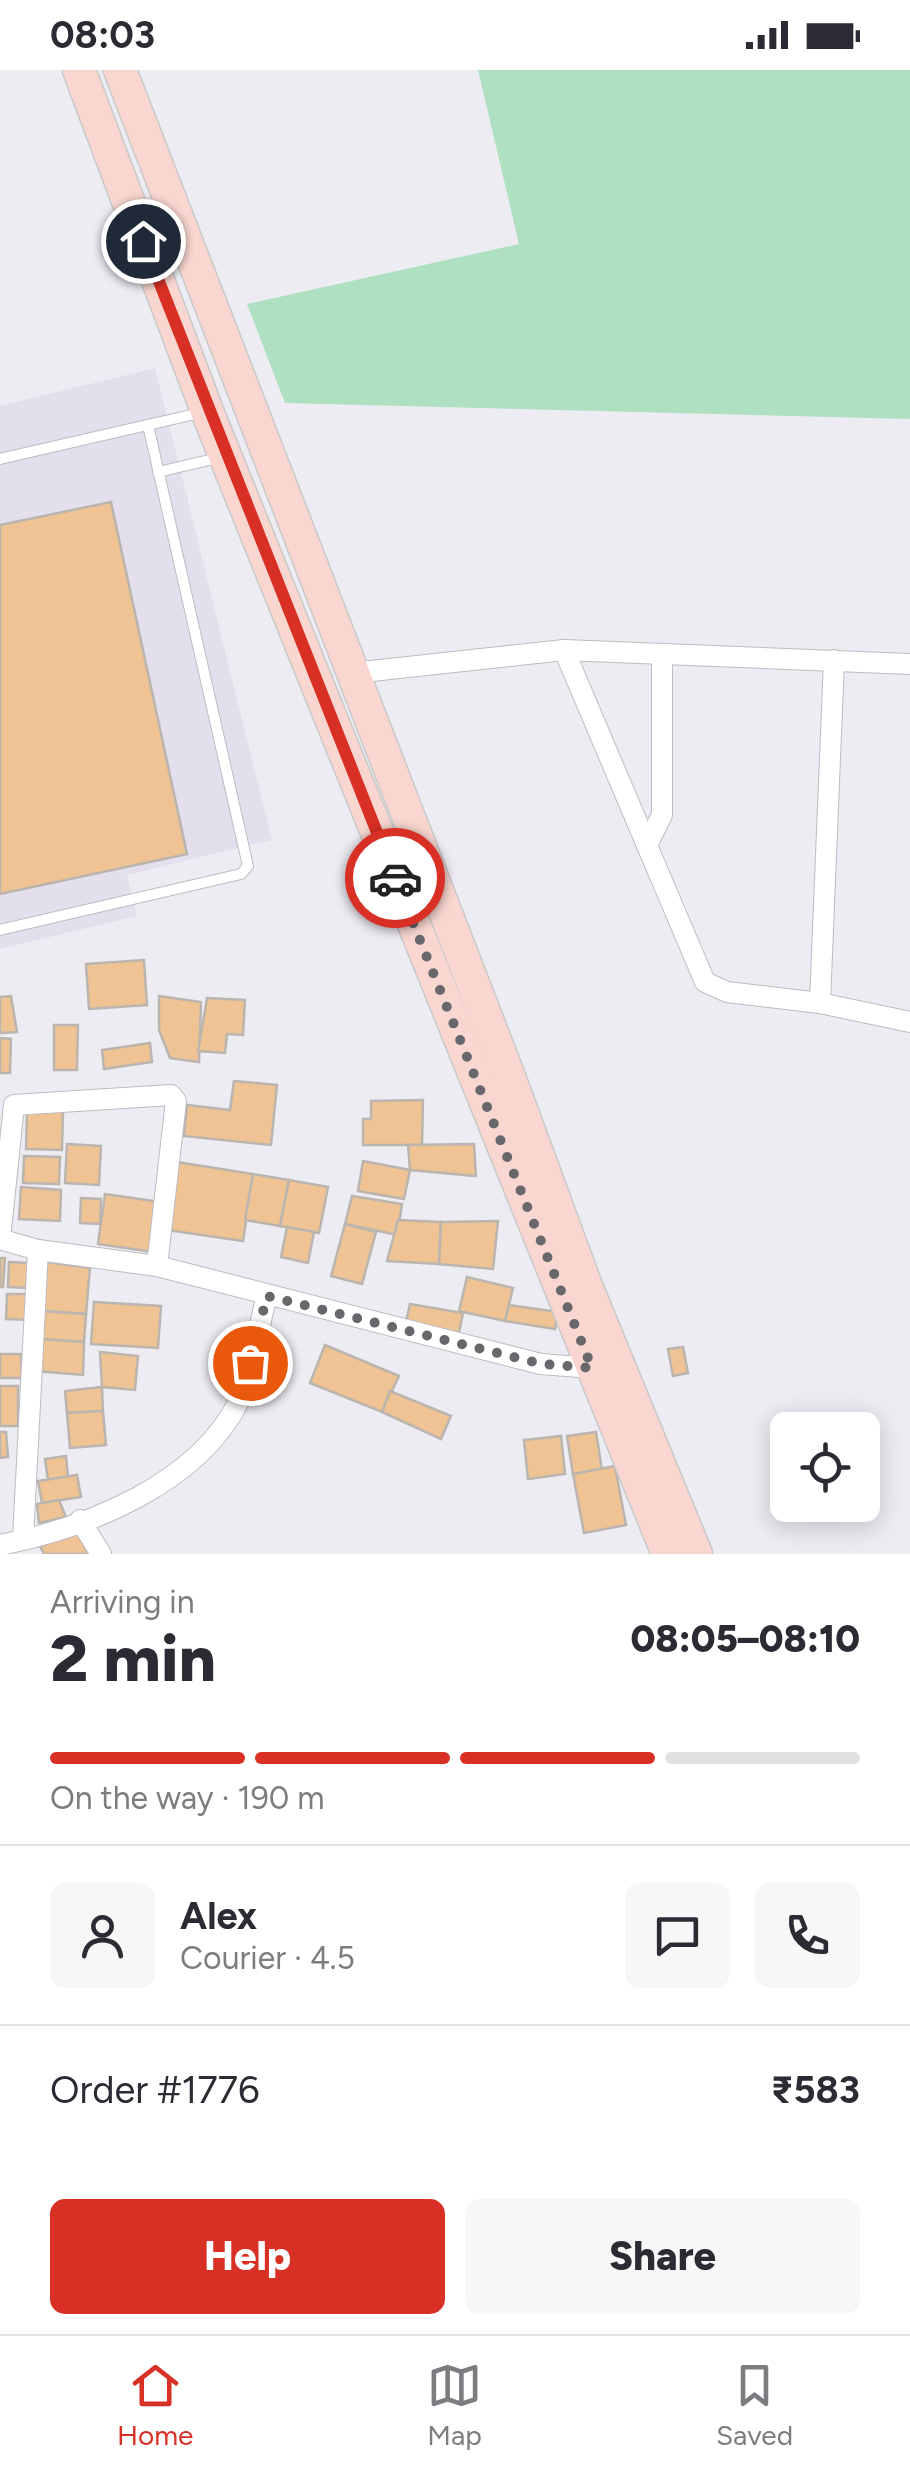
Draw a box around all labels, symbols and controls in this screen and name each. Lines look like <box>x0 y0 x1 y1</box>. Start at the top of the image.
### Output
text: 08:03 <box>50 12 155 58</box>
pin <box>101 199 186 284</box>
icon: home <box>116 214 171 269</box>
courier <box>345 828 445 928</box>
icon: car <box>368 851 423 906</box>
pin <box>208 1321 293 1406</box>
icon: bag <box>223 1336 278 1391</box>
map controls <box>770 1412 880 1522</box>
button: locate <box>770 1412 880 1522</box>
text: Arriving in <box>50 1583 195 1621</box>
text: 08:05–08:10 <box>631 1616 860 1662</box>
text: 2 min <box>50 1619 216 1697</box>
text: On the way · 190 m <box>50 1779 324 1817</box>
button: person <box>50 1883 155 1988</box>
button: chat <box>625 1883 730 1988</box>
button: phone <box>755 1883 860 1988</box>
text: Alex <box>180 1893 257 1939</box>
text: Courier · 4.5 <box>180 1939 355 1977</box>
text: Order #1776 <box>50 2067 260 2113</box>
text: ₹583 <box>771 2067 860 2113</box>
button: Help <box>50 2199 445 2314</box>
button: Share <box>465 2199 860 2314</box>
tab: Home <box>117 2358 193 2452</box>
tab: Map <box>427 2358 482 2452</box>
tab: Saved <box>716 2358 793 2452</box>

